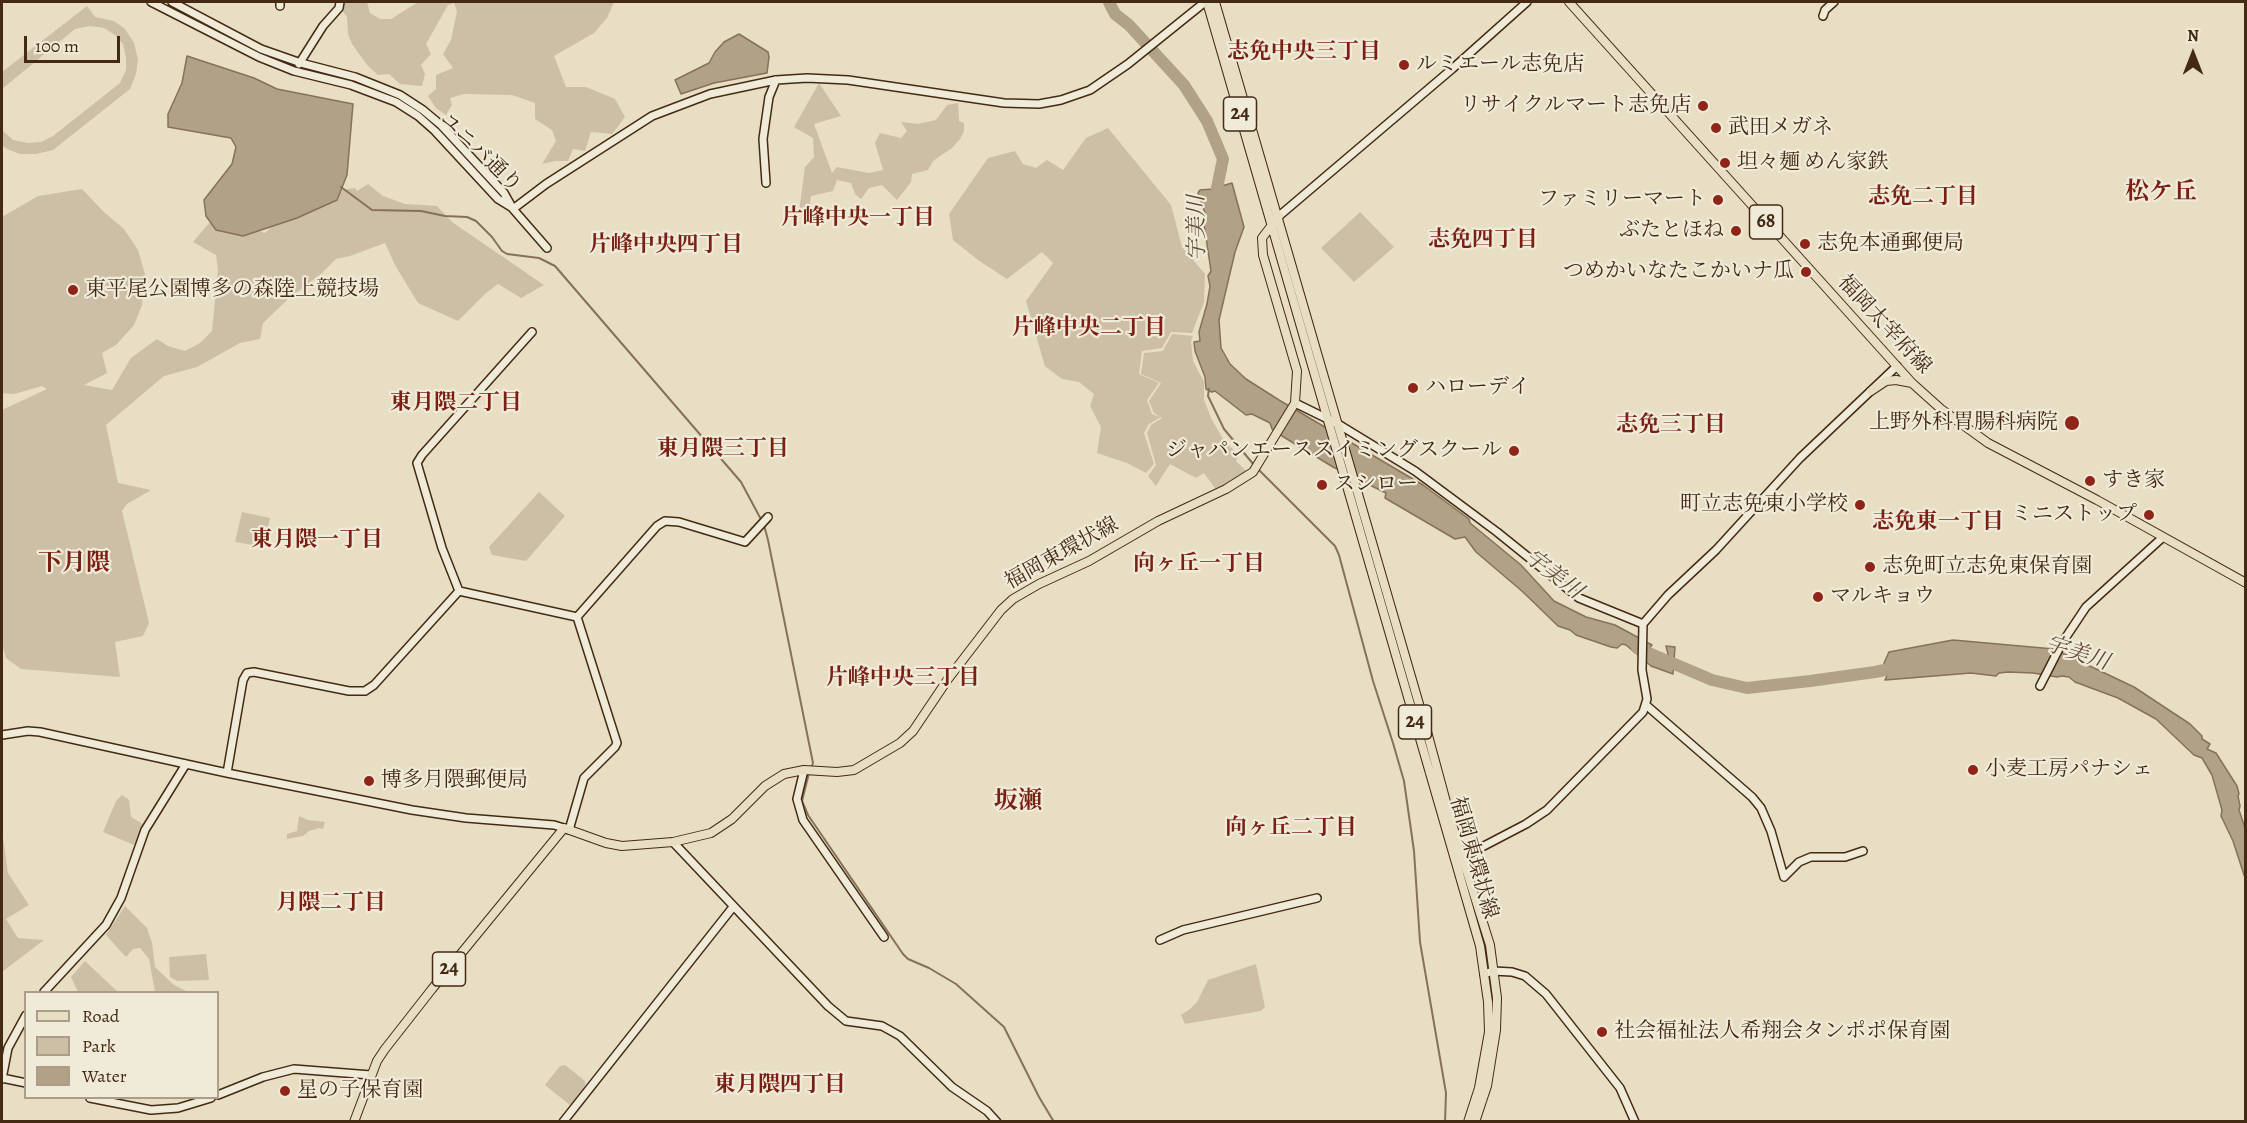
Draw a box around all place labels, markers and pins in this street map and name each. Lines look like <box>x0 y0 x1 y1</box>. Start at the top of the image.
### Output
place label: ルミエール志免店 <box>1416 52 1584 78</box>
marker: ルミエール志免店 <box>1397 58 1411 72</box>
place label: リサイクルマート志免店 <box>1460 93 1691 119</box>
marker: リサイクルマート志免店 <box>1696 99 1710 113</box>
place label: 武田メガネ <box>1728 115 1833 141</box>
marker: 武田メガネ <box>1709 121 1723 135</box>
place label: 坦々麺 めん家鉄 <box>1737 150 1888 176</box>
marker: 坦々麺 めん家鉄 <box>1718 156 1732 170</box>
place label: ファミリーマート <box>1538 187 1706 213</box>
marker: ファミリーマート <box>1711 193 1725 207</box>
place label: ぶたとほね <box>1619 218 1724 244</box>
marker: ぶたとほね <box>1729 224 1743 238</box>
place label: 志免本通郵便局 <box>1817 231 1964 257</box>
marker: 志免本通郵便局 <box>1798 237 1812 251</box>
place label: つめかいなたこかいナ瓜 <box>1563 259 1794 285</box>
marker: つめかいなたこかいナ瓜 <box>1799 265 1813 279</box>
place label: 東平尾公園博多の森陸上競技場 <box>85 277 379 303</box>
marker: 東平尾公園博多の森陸上競技場 <box>66 283 80 297</box>
place label: ハローデイ <box>1425 375 1530 401</box>
marker: ハローデイ <box>1406 381 1420 395</box>
place label: 上野外科胃腸科病院 <box>1869 410 2058 436</box>
marker: 上野外科胃腸科病院 <box>2063 414 2081 432</box>
place label: ジャパンエーススイミングスクール <box>1166 438 1502 464</box>
marker: ジャパンエーススイミングスクール <box>1507 444 1521 458</box>
place label: すき家 <box>2102 468 2165 494</box>
place label: スシロー <box>1334 472 1418 498</box>
marker: すき家 <box>2083 474 2097 488</box>
marker: スシロー <box>1315 478 1329 492</box>
place label: 町立志免東小学校 <box>1680 492 1848 518</box>
marker: 町立志免東小学校 <box>1853 498 1867 512</box>
place label: ミニストップ <box>2011 502 2137 528</box>
marker: ミニストップ <box>2142 508 2156 522</box>
place label: 志免町立志免東保育園 <box>1882 554 2092 580</box>
marker: 志免町立志免東保育園 <box>1863 560 1877 574</box>
place label: マルキョウ <box>1830 584 1935 610</box>
marker: マルキョウ <box>1811 590 1825 604</box>
place label: 小麦工房パナシェ <box>1985 757 2153 783</box>
marker: 小麦工房パナシェ <box>1966 763 1980 777</box>
place label: 博多月隈郵便局 <box>381 768 528 794</box>
marker: 博多月隈郵便局 <box>362 774 376 788</box>
place label: 社会福祉法人希翔会タンポポ保育園 <box>1614 1019 1950 1045</box>
marker: 社会福祉法人希翔会タンポポ保育園 <box>1595 1025 1609 1039</box>
place label: 星の子保育園 <box>297 1078 423 1104</box>
marker: 星の子保育園 <box>278 1084 292 1098</box>

